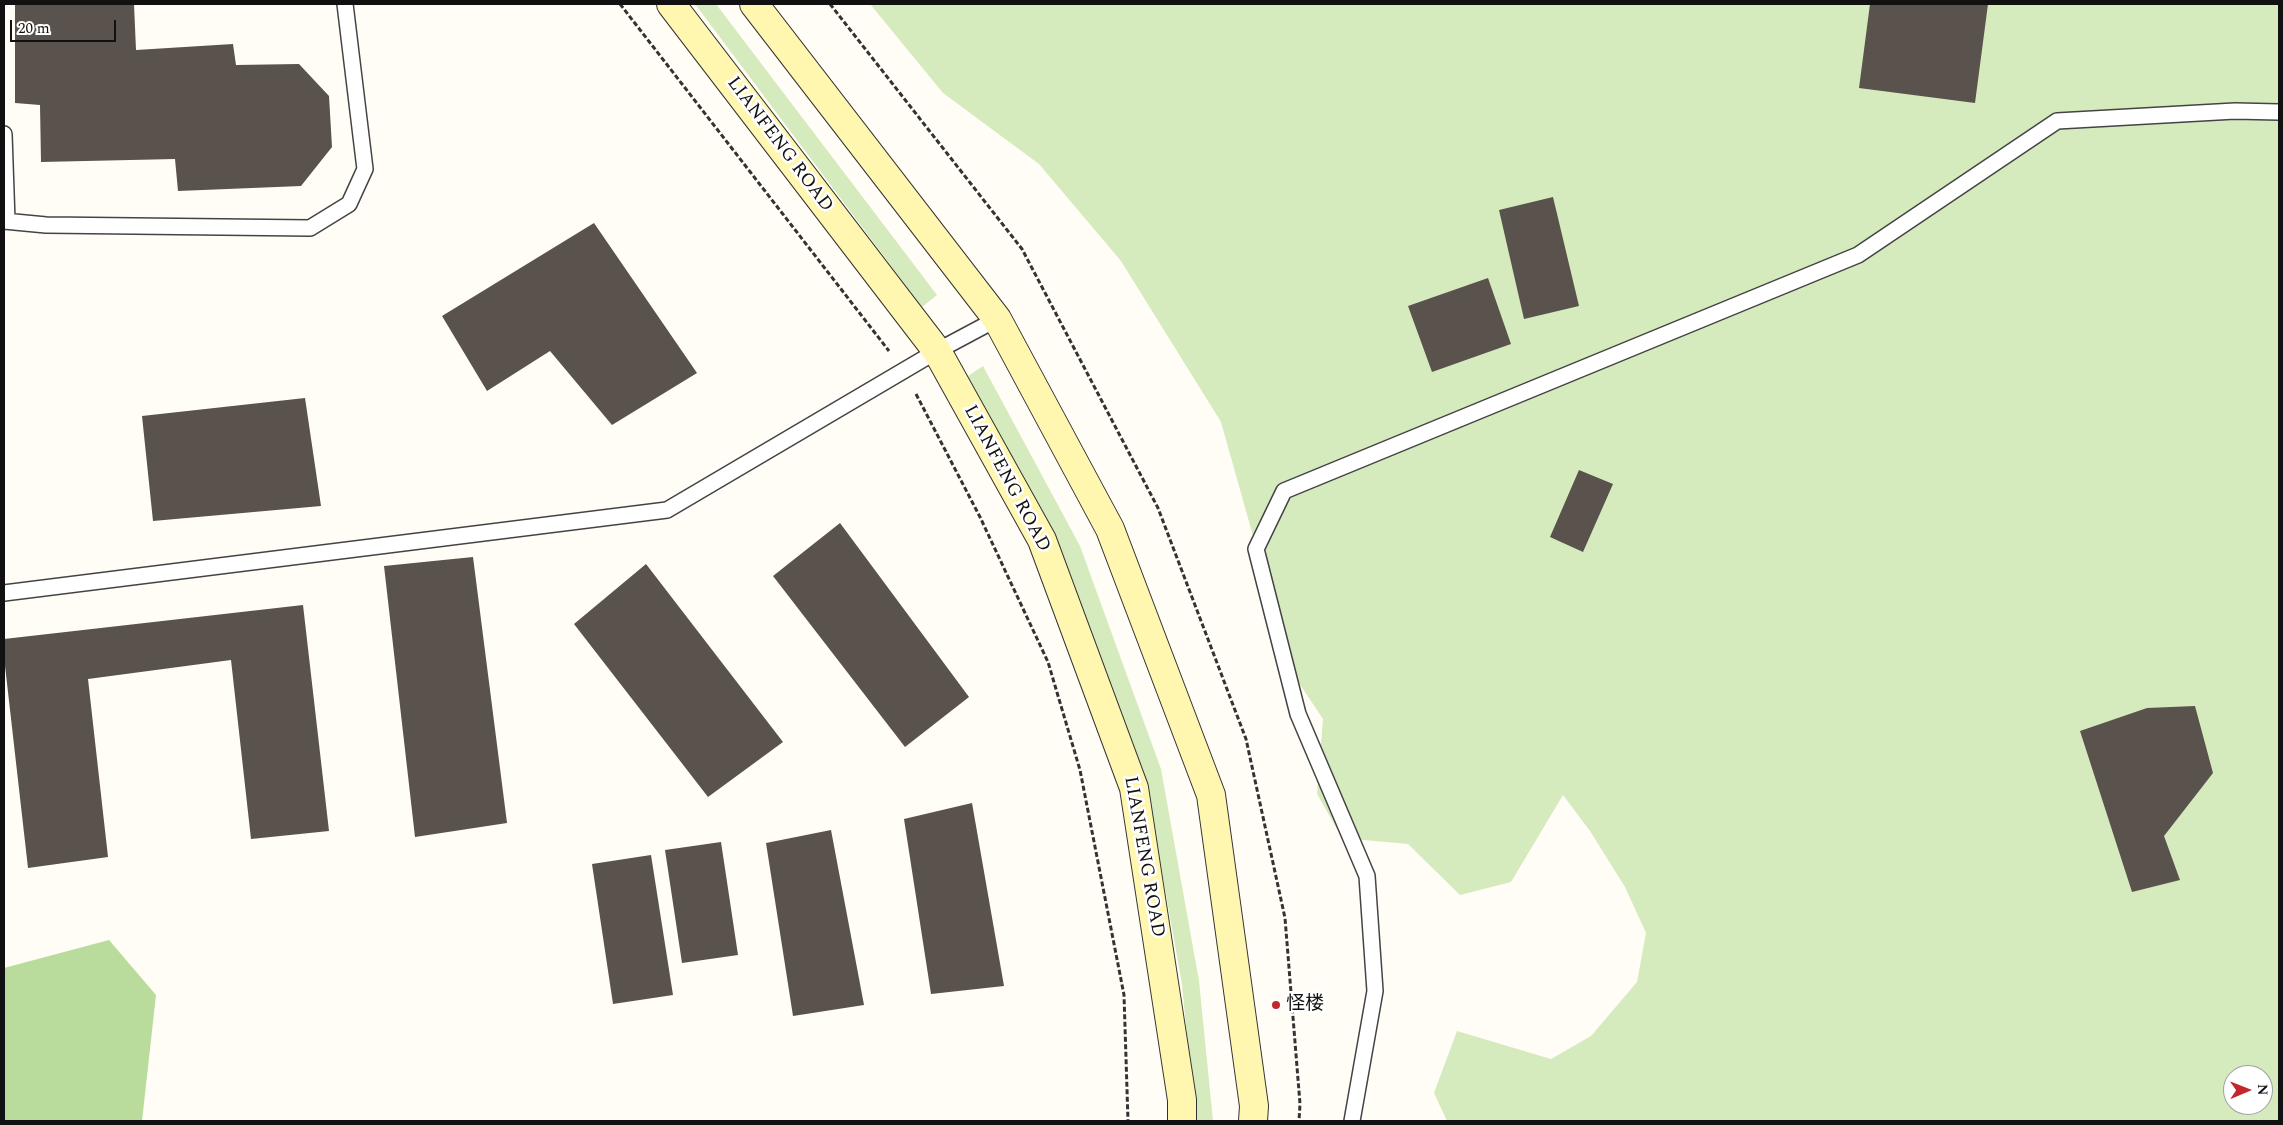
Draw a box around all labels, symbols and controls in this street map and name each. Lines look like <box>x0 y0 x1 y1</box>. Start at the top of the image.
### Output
scale bar <box>12 10 119 42</box>
text: 20 m <box>18 17 50 40</box>
street label: LIANFENG ROAD <box>721 73 837 217</box>
street label: LIANFENG ROAD <box>958 402 1054 556</box>
street label: LIANFENG ROAD <box>1118 775 1168 939</box>
place label: 怪楼 <box>1286 994 1324 1016</box>
marker: 怪楼 <box>1270 999 1282 1011</box>
north arrow <box>2223 1065 2273 1115</box>
text: N <box>2252 1084 2273 1096</box>

